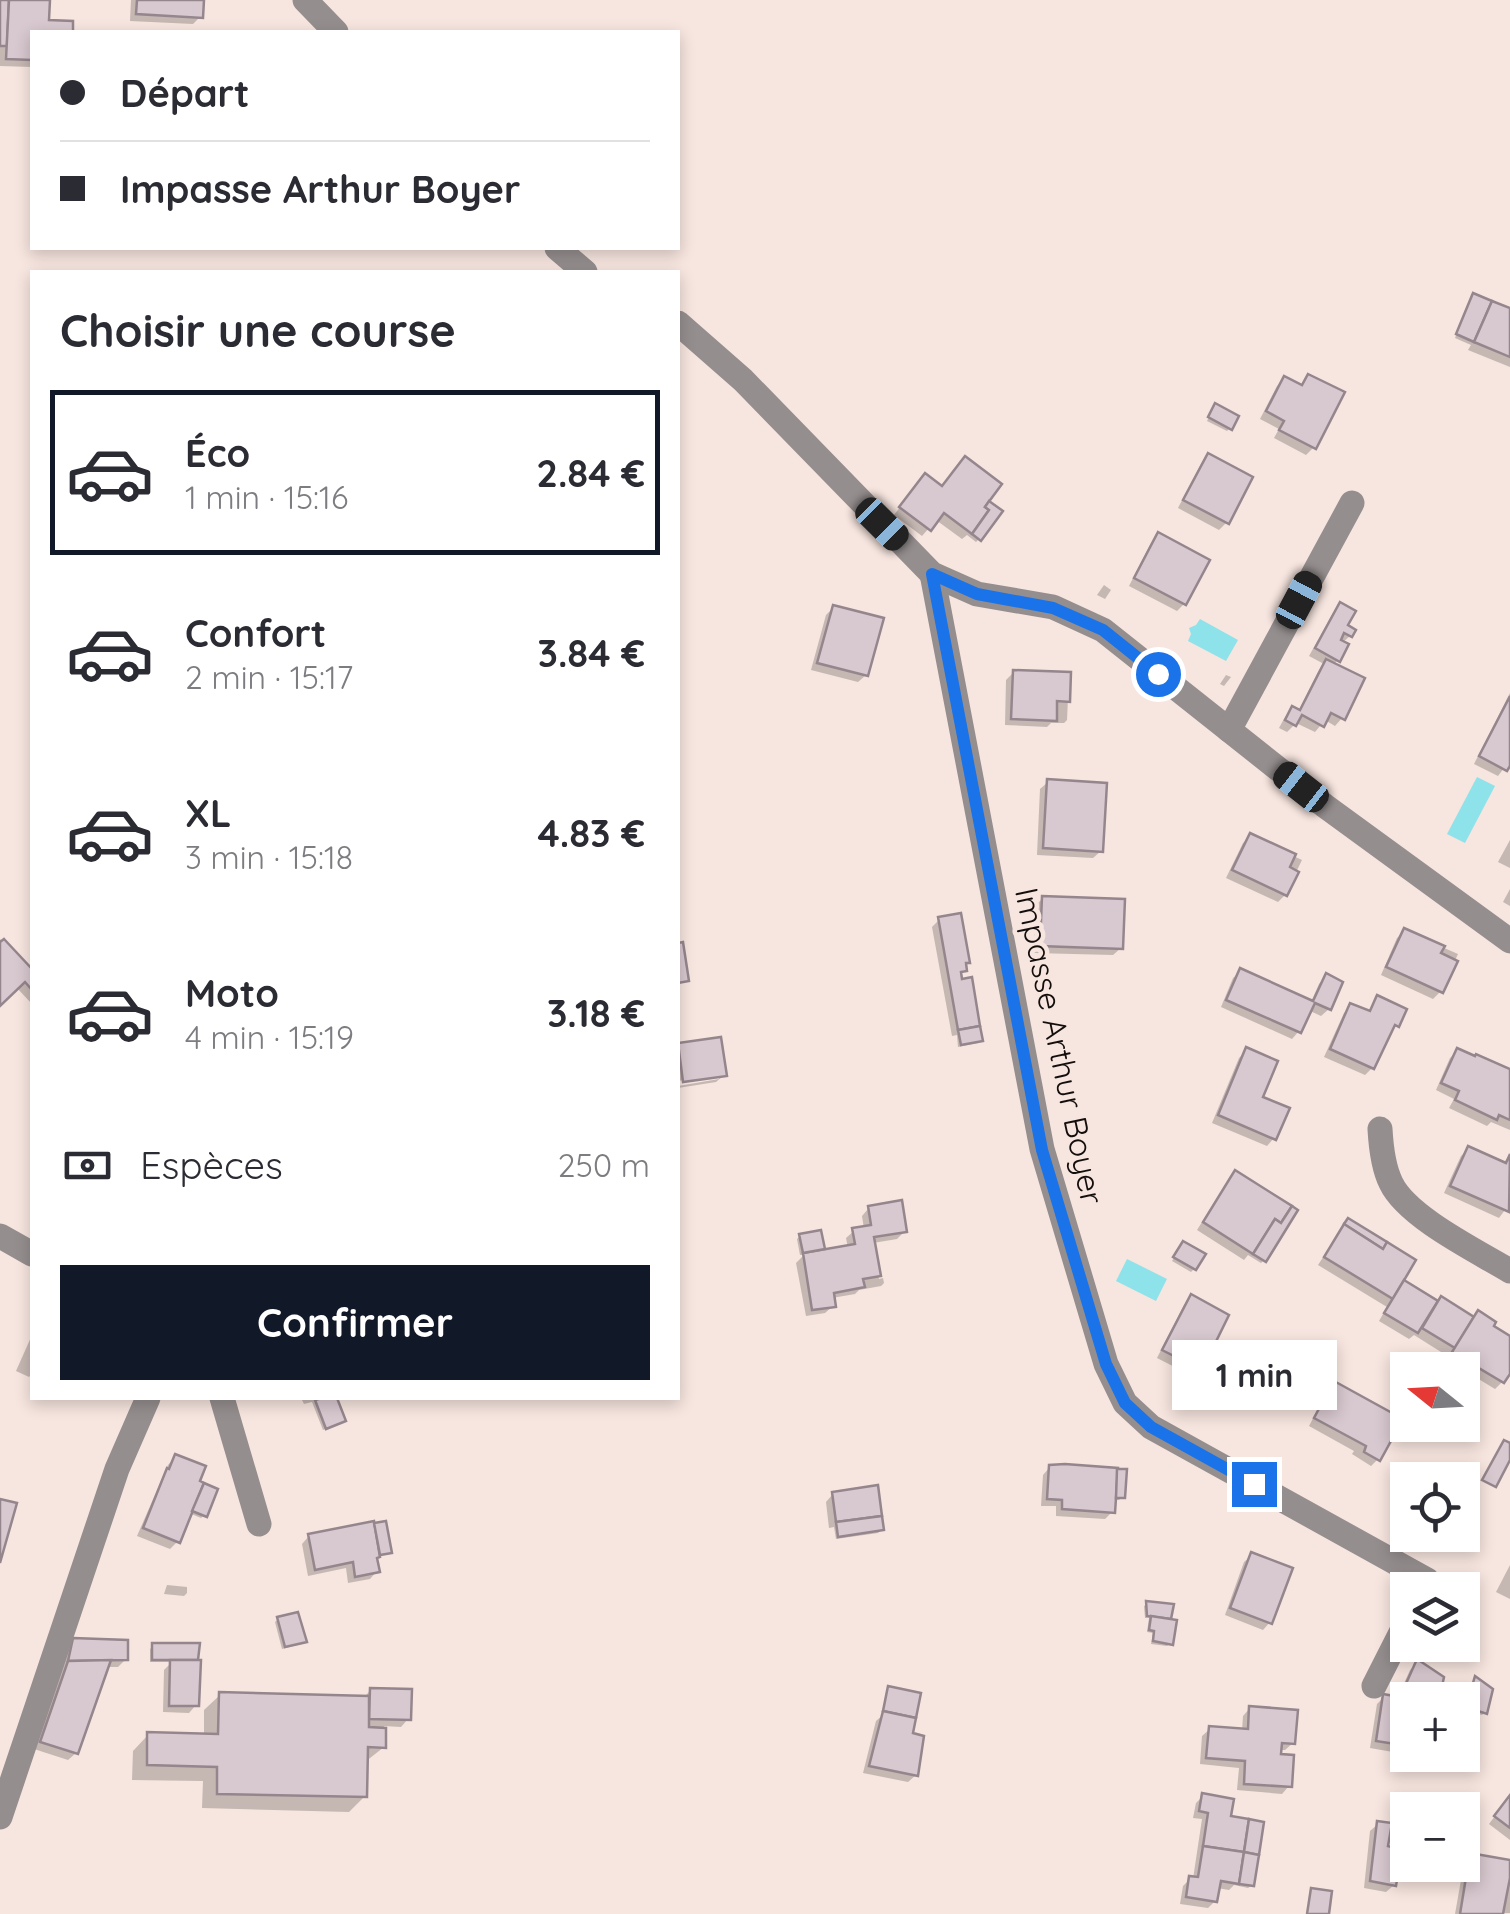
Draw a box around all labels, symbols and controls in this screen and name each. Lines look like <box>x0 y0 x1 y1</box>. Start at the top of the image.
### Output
text: Départ <box>120 69 250 117</box>
text: Impasse Arthur Boyer <box>120 165 521 213</box>
text: Choisir une course <box>60 302 456 358</box>
icon: car <box>65 428 155 518</box>
text: Éco <box>185 429 250 477</box>
text: 2.84 € <box>536 449 645 497</box>
text: 1 min · 15:16 <box>185 477 348 517</box>
car <box>850 492 914 556</box>
car <box>1272 566 1326 634</box>
icon: car <box>65 608 155 698</box>
text: Confort <box>185 609 326 657</box>
text: 3.84 € <box>537 629 645 677</box>
route start <box>1136 652 1181 697</box>
text: 2 min · 15:17 <box>185 657 353 697</box>
car <box>1268 757 1334 817</box>
icon: car <box>65 788 155 878</box>
text: XL <box>185 789 231 837</box>
text: 4.83 € <box>537 809 645 857</box>
text: 3 min · 15:18 <box>185 837 353 877</box>
street label: Impasse Arthur Boyer <box>1007 884 1113 1208</box>
icon: car <box>65 968 155 1058</box>
text: Moto <box>185 969 279 1017</box>
text: 3.18 € <box>547 989 645 1037</box>
text: 4 min · 15:19 <box>185 1017 354 1057</box>
icon: cash <box>60 1138 115 1193</box>
text: Espèces <box>140 1141 283 1189</box>
text: 250 m <box>558 1145 650 1185</box>
button: Confirmer <box>60 1265 650 1380</box>
callout: 1 min <box>1172 1339 1336 1409</box>
north arrow <box>1390 1352 1480 1442</box>
map controls <box>1390 1352 1480 1882</box>
text: 1 min <box>1216 1355 1293 1395</box>
route end <box>1232 1462 1277 1507</box>
button: locate <box>1390 1462 1480 1552</box>
button: layers <box>1390 1572 1480 1662</box>
button: + <box>1390 1682 1480 1772</box>
button: − <box>1390 1792 1480 1882</box>

